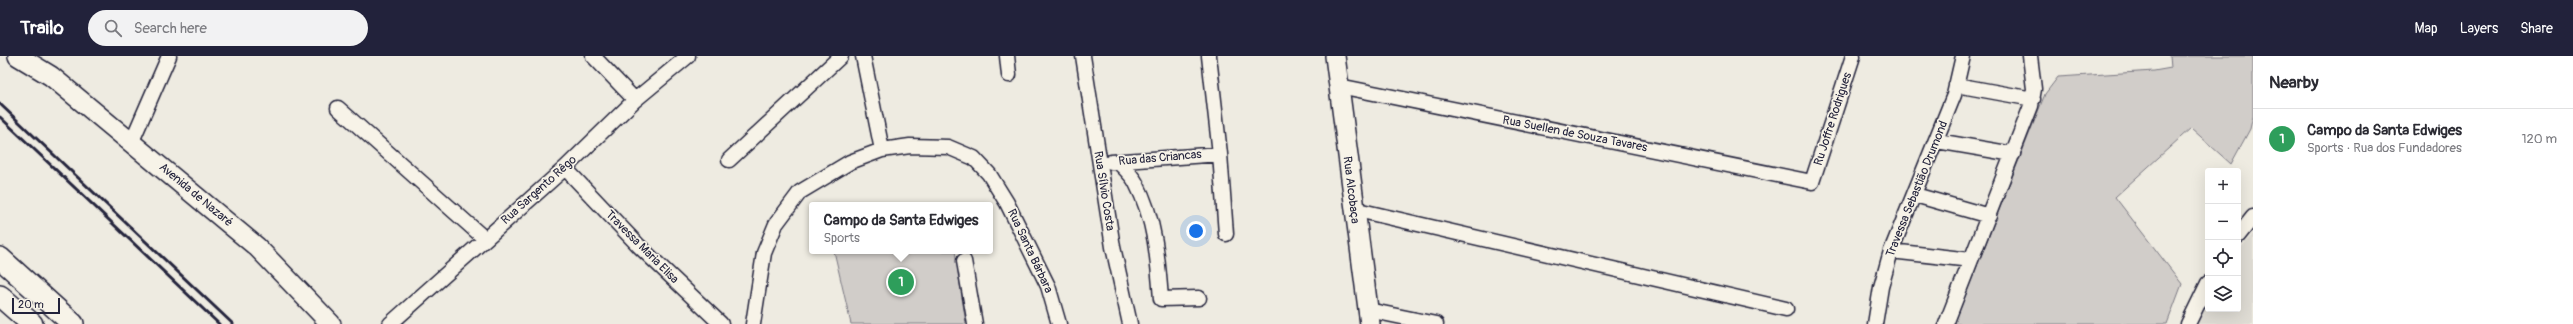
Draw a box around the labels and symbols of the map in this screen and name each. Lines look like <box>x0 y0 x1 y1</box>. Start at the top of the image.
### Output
street label: Ru Joffre Rodrigues <box>1811 70 1855 168</box>
street label: Rua Suellen de Souza Tavares <box>1501 113 1649 156</box>
street label: Travessa Sebastião Drumond <box>1883 119 1951 259</box>
street label: Rua das Criancas <box>1118 147 1203 169</box>
street label: Rua Sílvio Costa <box>1090 150 1118 232</box>
street label: Rua Sargento Rêgo <box>498 152 580 228</box>
street label: Rua Alcobaça <box>1339 156 1363 225</box>
street label: Avenida de Nazaré <box>156 160 236 230</box>
street label: Travessa Maria Elisa <box>602 207 682 287</box>
street label: Rua Santa Bárbara <box>1004 207 1056 296</box>
your location <box>1186 221 1206 241</box>
pin: 1 <box>888 267 914 297</box>
scale bar <box>12 296 60 315</box>

